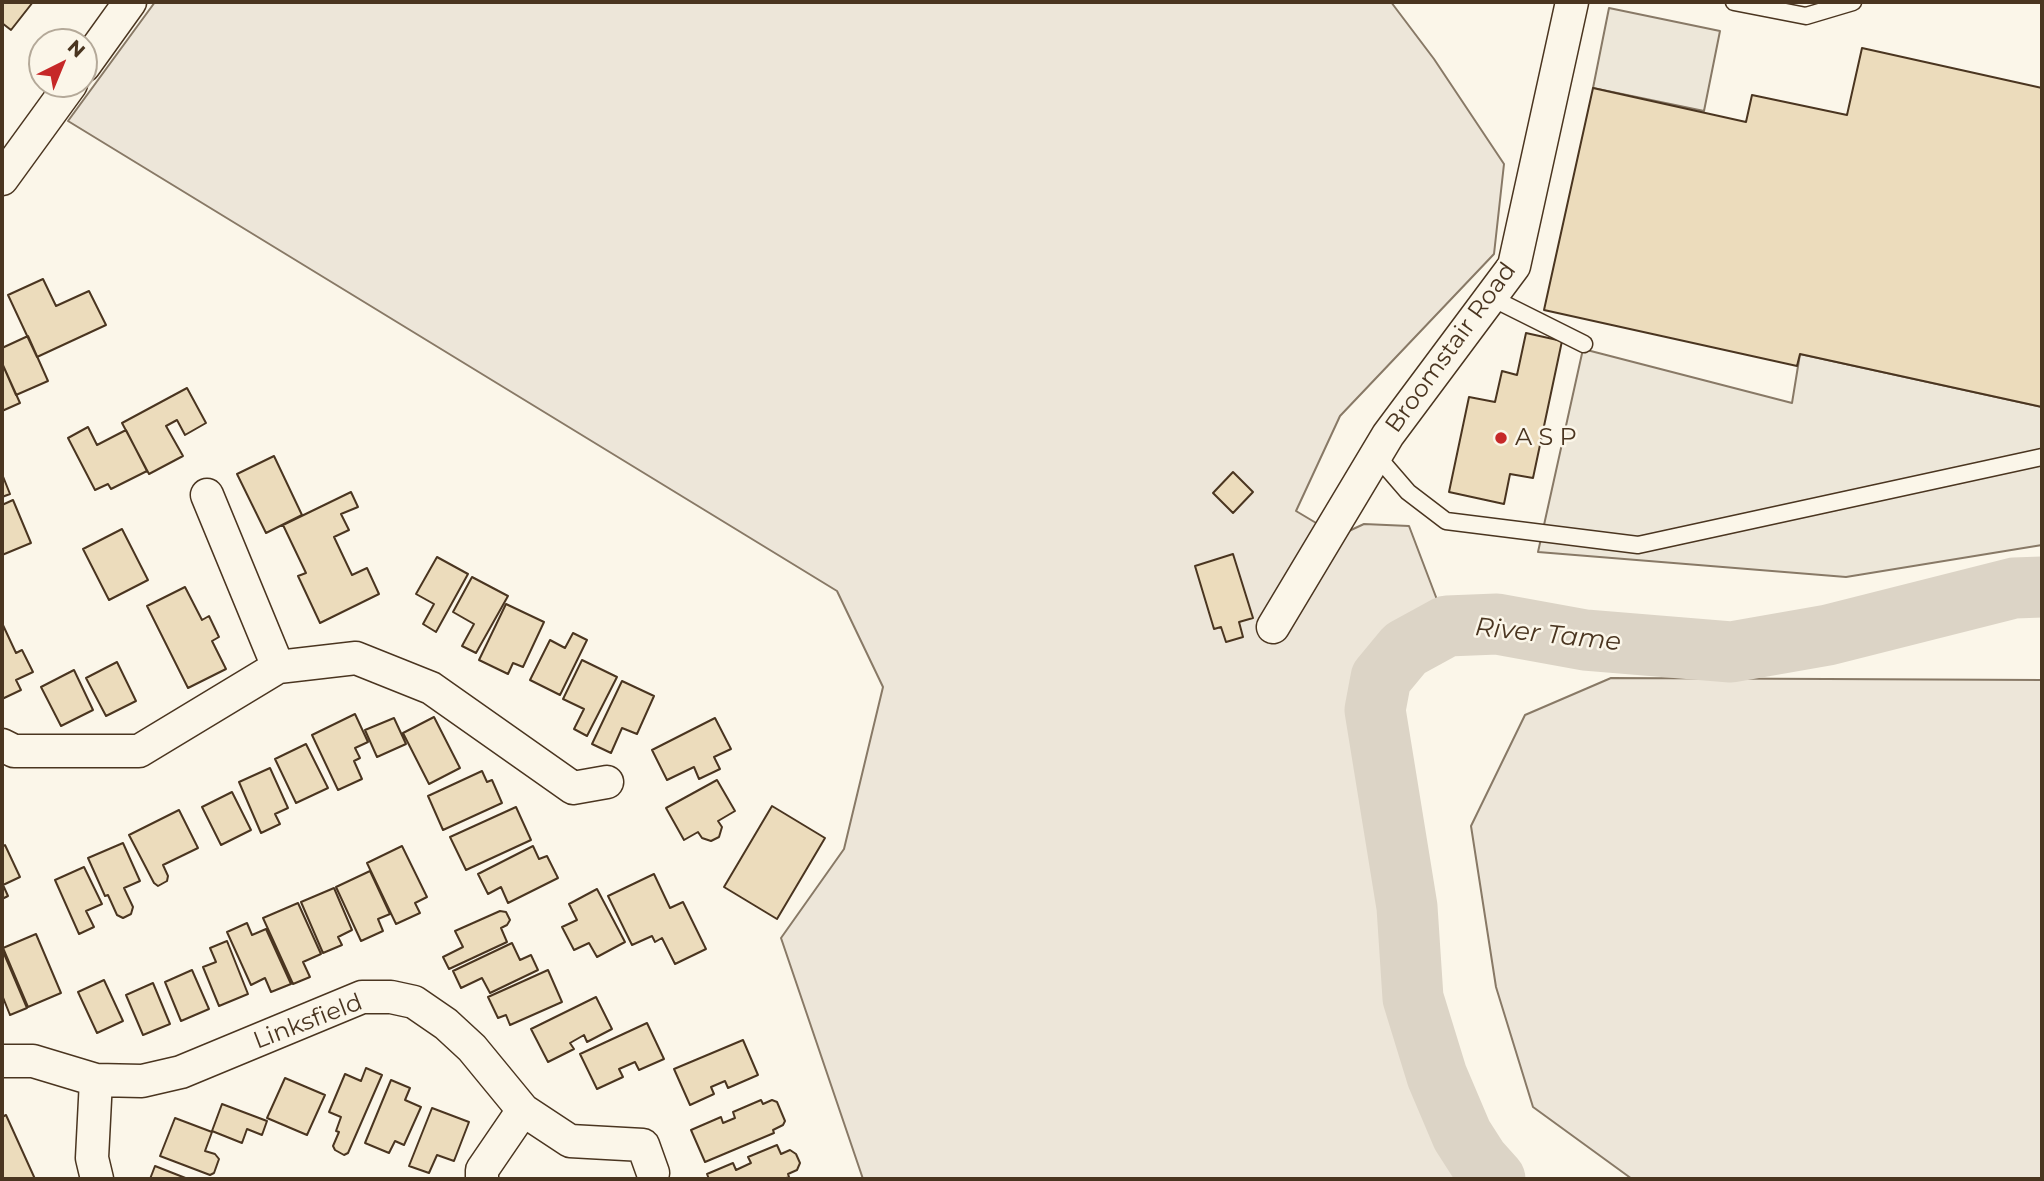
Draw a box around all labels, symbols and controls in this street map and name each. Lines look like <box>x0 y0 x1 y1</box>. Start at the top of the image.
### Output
north arrow <box>28 28 98 98</box>
text: N <box>63 35 90 62</box>
street label: Broomstair Road <box>1380 257 1522 439</box>
place label: A S P <box>1515 424 1577 452</box>
marker: A S P <box>1493 430 1509 446</box>
water label: River Tame <box>1473 612 1623 658</box>
street label: Linksfield <box>249 988 367 1056</box>

